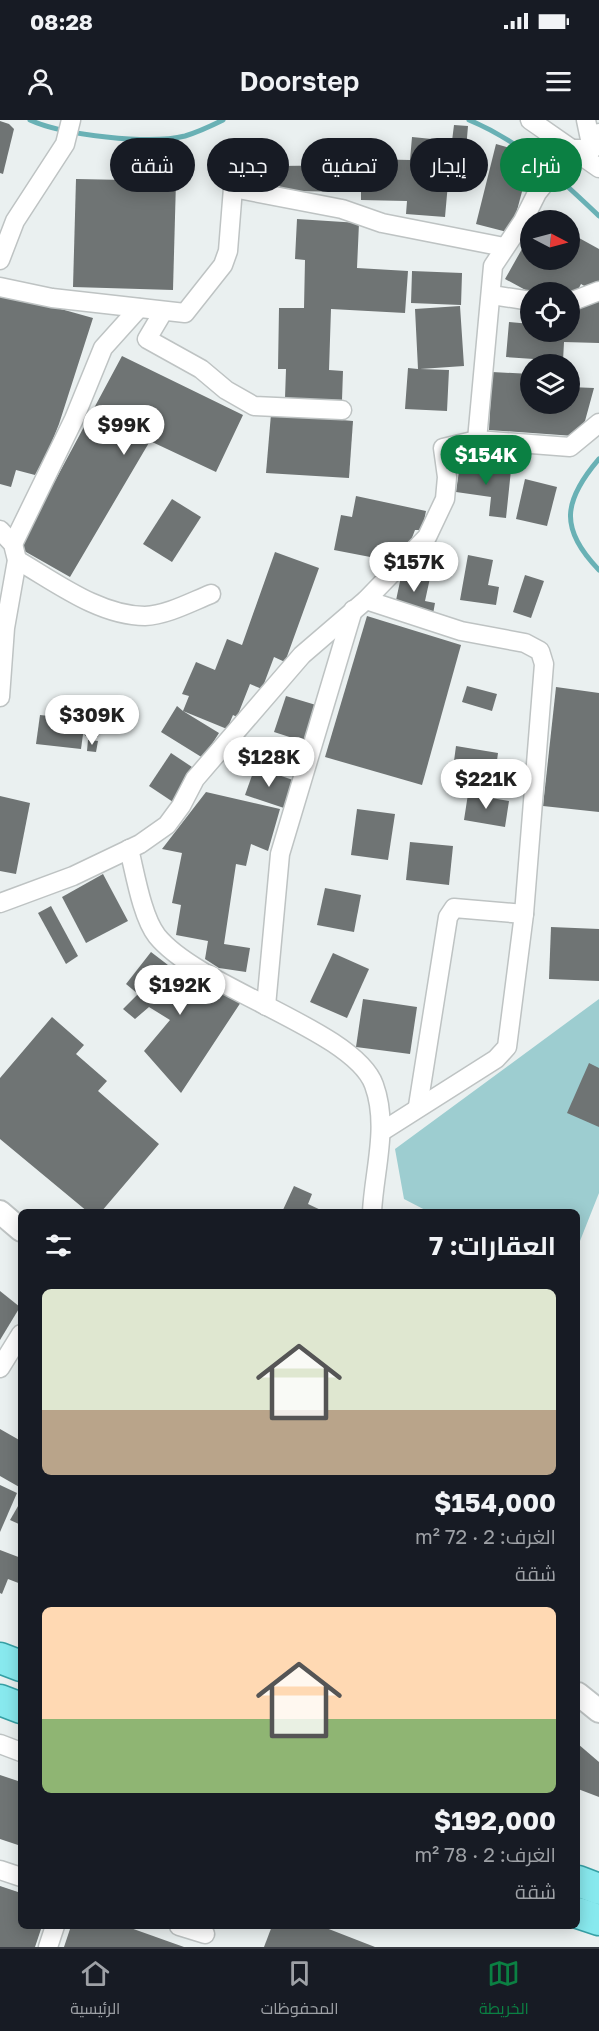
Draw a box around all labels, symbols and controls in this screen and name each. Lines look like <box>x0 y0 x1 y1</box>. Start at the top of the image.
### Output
text: 08:28 <box>30 8 93 35</box>
icon: person <box>24 65 57 98</box>
text: Doorstep <box>240 65 359 97</box>
icon: menu <box>542 65 575 98</box>
chip: شقة <box>110 138 195 192</box>
chip: جديد <box>207 138 289 192</box>
chip: تصفية <box>301 138 398 192</box>
chip: إيجار <box>410 138 488 192</box>
chip: شراء <box>500 138 582 192</box>
north arrow <box>520 210 580 270</box>
map controls <box>520 210 580 414</box>
button: locate <box>520 282 580 342</box>
button: layers <box>520 354 580 414</box>
pin: $99K <box>88 405 160 456</box>
text: $99K <box>97 412 151 436</box>
pin: $154K <box>444 435 528 486</box>
text: $154K <box>455 442 517 466</box>
pin: $157K <box>372 542 456 593</box>
text: $157K <box>383 549 445 573</box>
pin: $309K <box>50 695 134 746</box>
text: $309K <box>59 702 125 726</box>
pin: $128K <box>227 737 311 788</box>
text: $128K <box>237 744 301 768</box>
pin: $221K <box>444 759 528 810</box>
text: $221K <box>455 766 517 790</box>
pin: $192K <box>138 965 222 1016</box>
text: $192K <box>148 972 212 996</box>
icon: filters <box>42 1229 75 1262</box>
text: العقارات: 7 <box>429 1230 556 1261</box>
icon: home <box>245 1328 353 1436</box>
text: $154,000 <box>434 1487 556 1518</box>
text: الغرف: 2 · 72 m² <box>415 1524 556 1548</box>
text: شقة <box>515 1561 556 1585</box>
icon: home <box>245 1646 353 1754</box>
text: $192,000 <box>434 1805 556 1836</box>
text: الغرف: 2 · 78 m² <box>414 1842 556 1866</box>
text: شقة <box>515 1879 556 1903</box>
tab: الرئيسية <box>70 1957 120 2023</box>
tab: المحفوظات <box>261 1957 339 2023</box>
tab: الخريطة <box>479 1957 529 2023</box>

